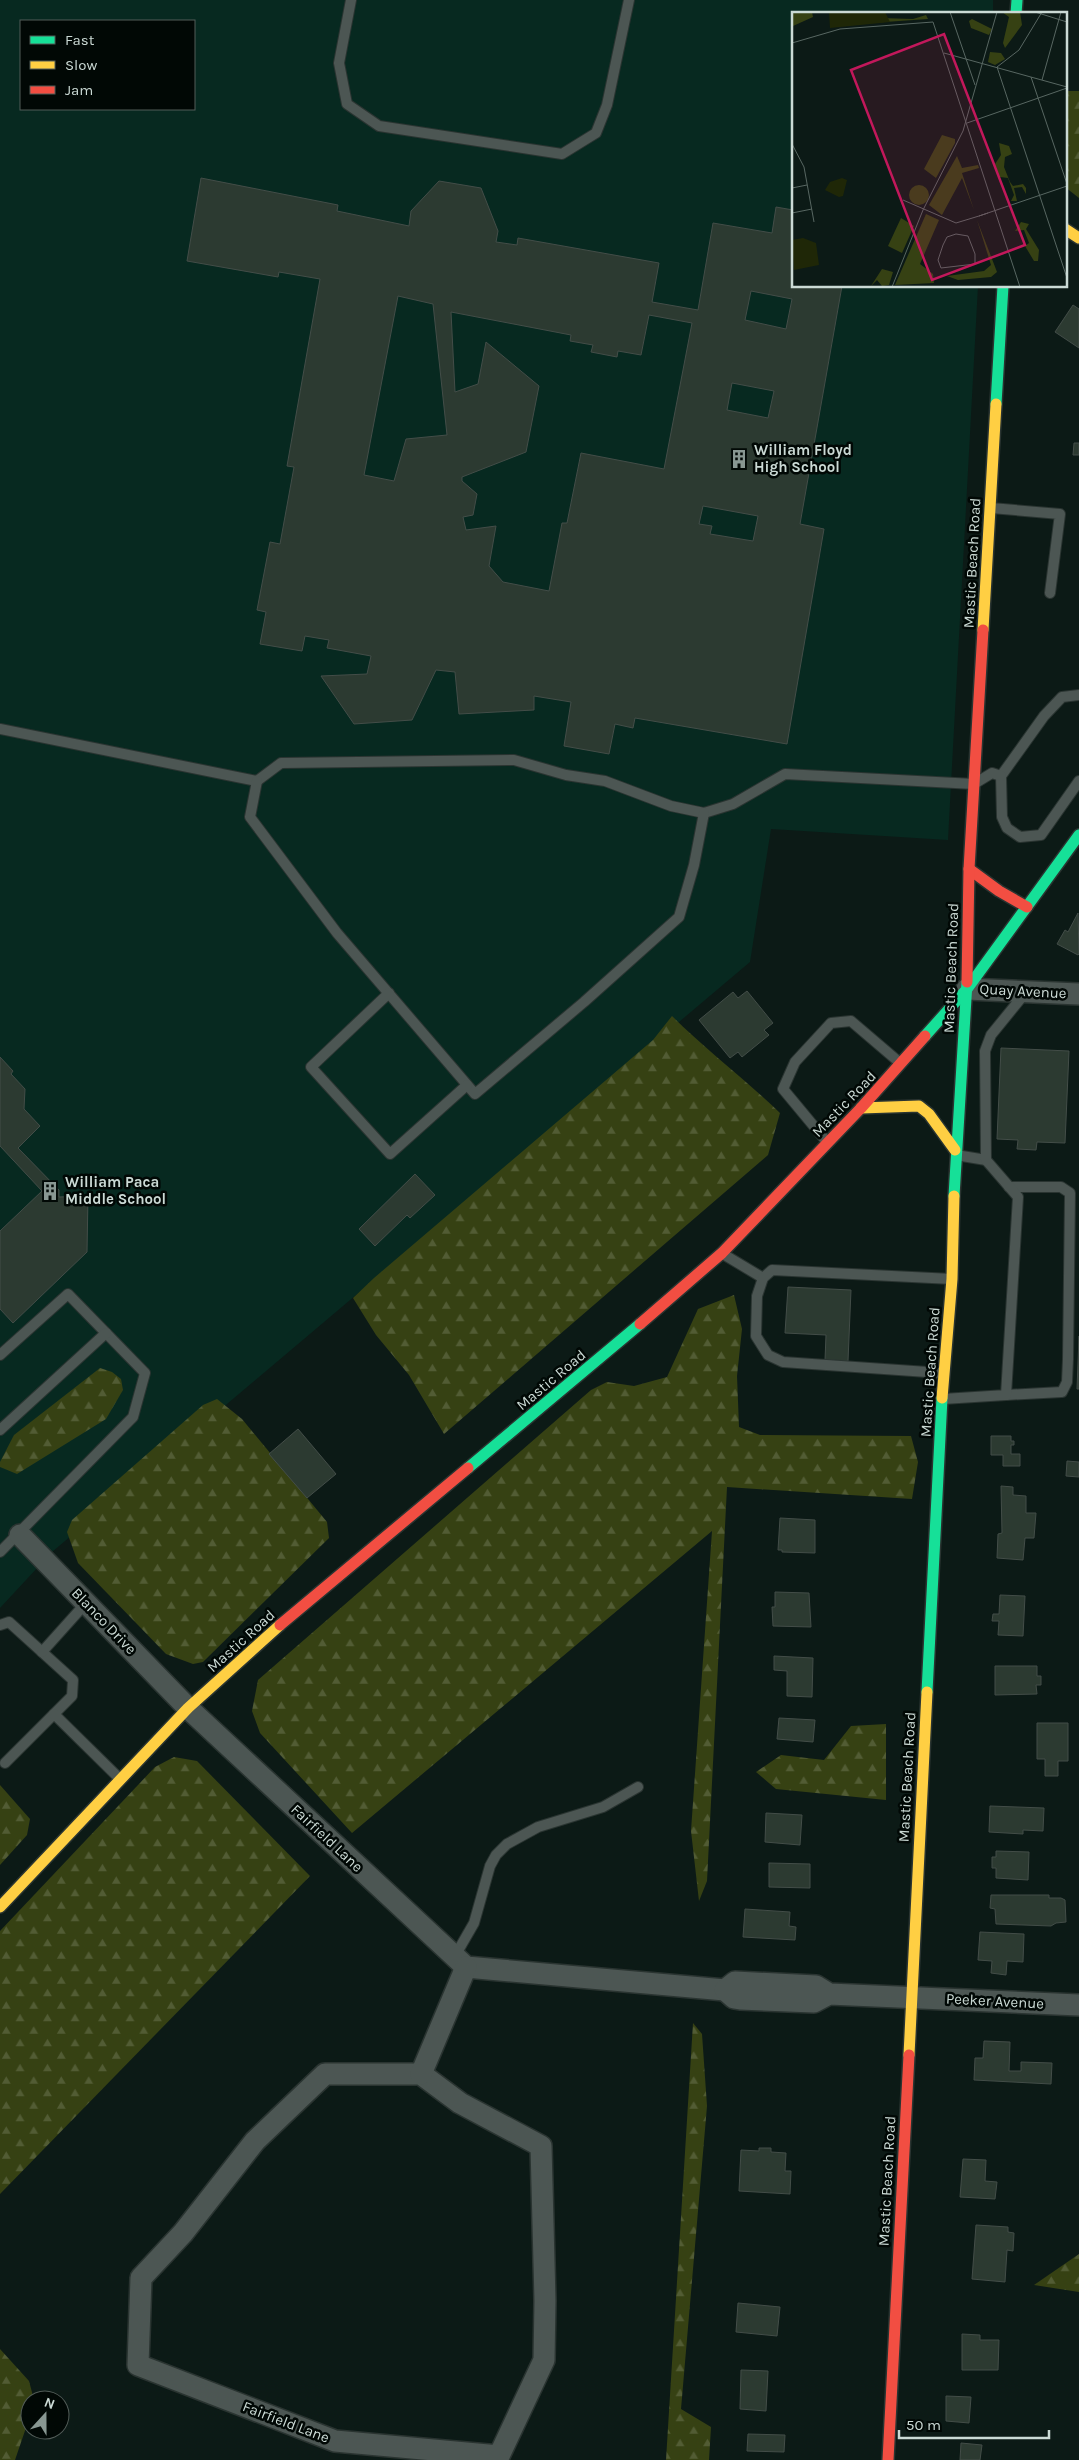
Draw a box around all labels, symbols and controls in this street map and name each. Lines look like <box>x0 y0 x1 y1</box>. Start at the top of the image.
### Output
inset map <box>792 12 1066 288</box>
legend <box>20 20 195 110</box>
text: Fast <box>65 31 95 49</box>
text: Slow <box>65 56 97 74</box>
text: Jam <box>65 81 93 99</box>
place label: William Floyd High School <box>754 441 852 476</box>
building icon: William Floyd High School <box>728 448 750 470</box>
street label: Mastic Beach Road <box>960 497 984 629</box>
street label: Mastic Beach Road <box>940 903 962 1033</box>
street label: Quay Avenue <box>979 980 1067 1002</box>
street label: Mastic Road <box>808 1067 880 1141</box>
place label: William Paca Middle School <box>65 1173 166 1208</box>
building icon: William Paca Middle School <box>39 1180 61 1202</box>
street label: Mastic Beach Road <box>916 1306 944 1438</box>
street label: Mastic Road <box>513 1346 589 1414</box>
street label: Blanco Drive <box>68 1584 140 1658</box>
street label: Mastic Road <box>203 1606 279 1676</box>
street label: Mastic Beach Road <box>895 1711 919 1843</box>
street label: Fairfield Lane <box>287 1800 367 1876</box>
street label: Peeker Avenue <box>945 1989 1045 2013</box>
street label: Mastic Beach Road <box>875 2115 899 2247</box>
north arrow <box>20 2390 70 2440</box>
text: N <box>42 2394 57 2413</box>
street label: Fairfield Lane <box>240 2397 332 2447</box>
scale bar <box>899 2408 1049 2440</box>
text: 50 m <box>906 2416 941 2434</box>

